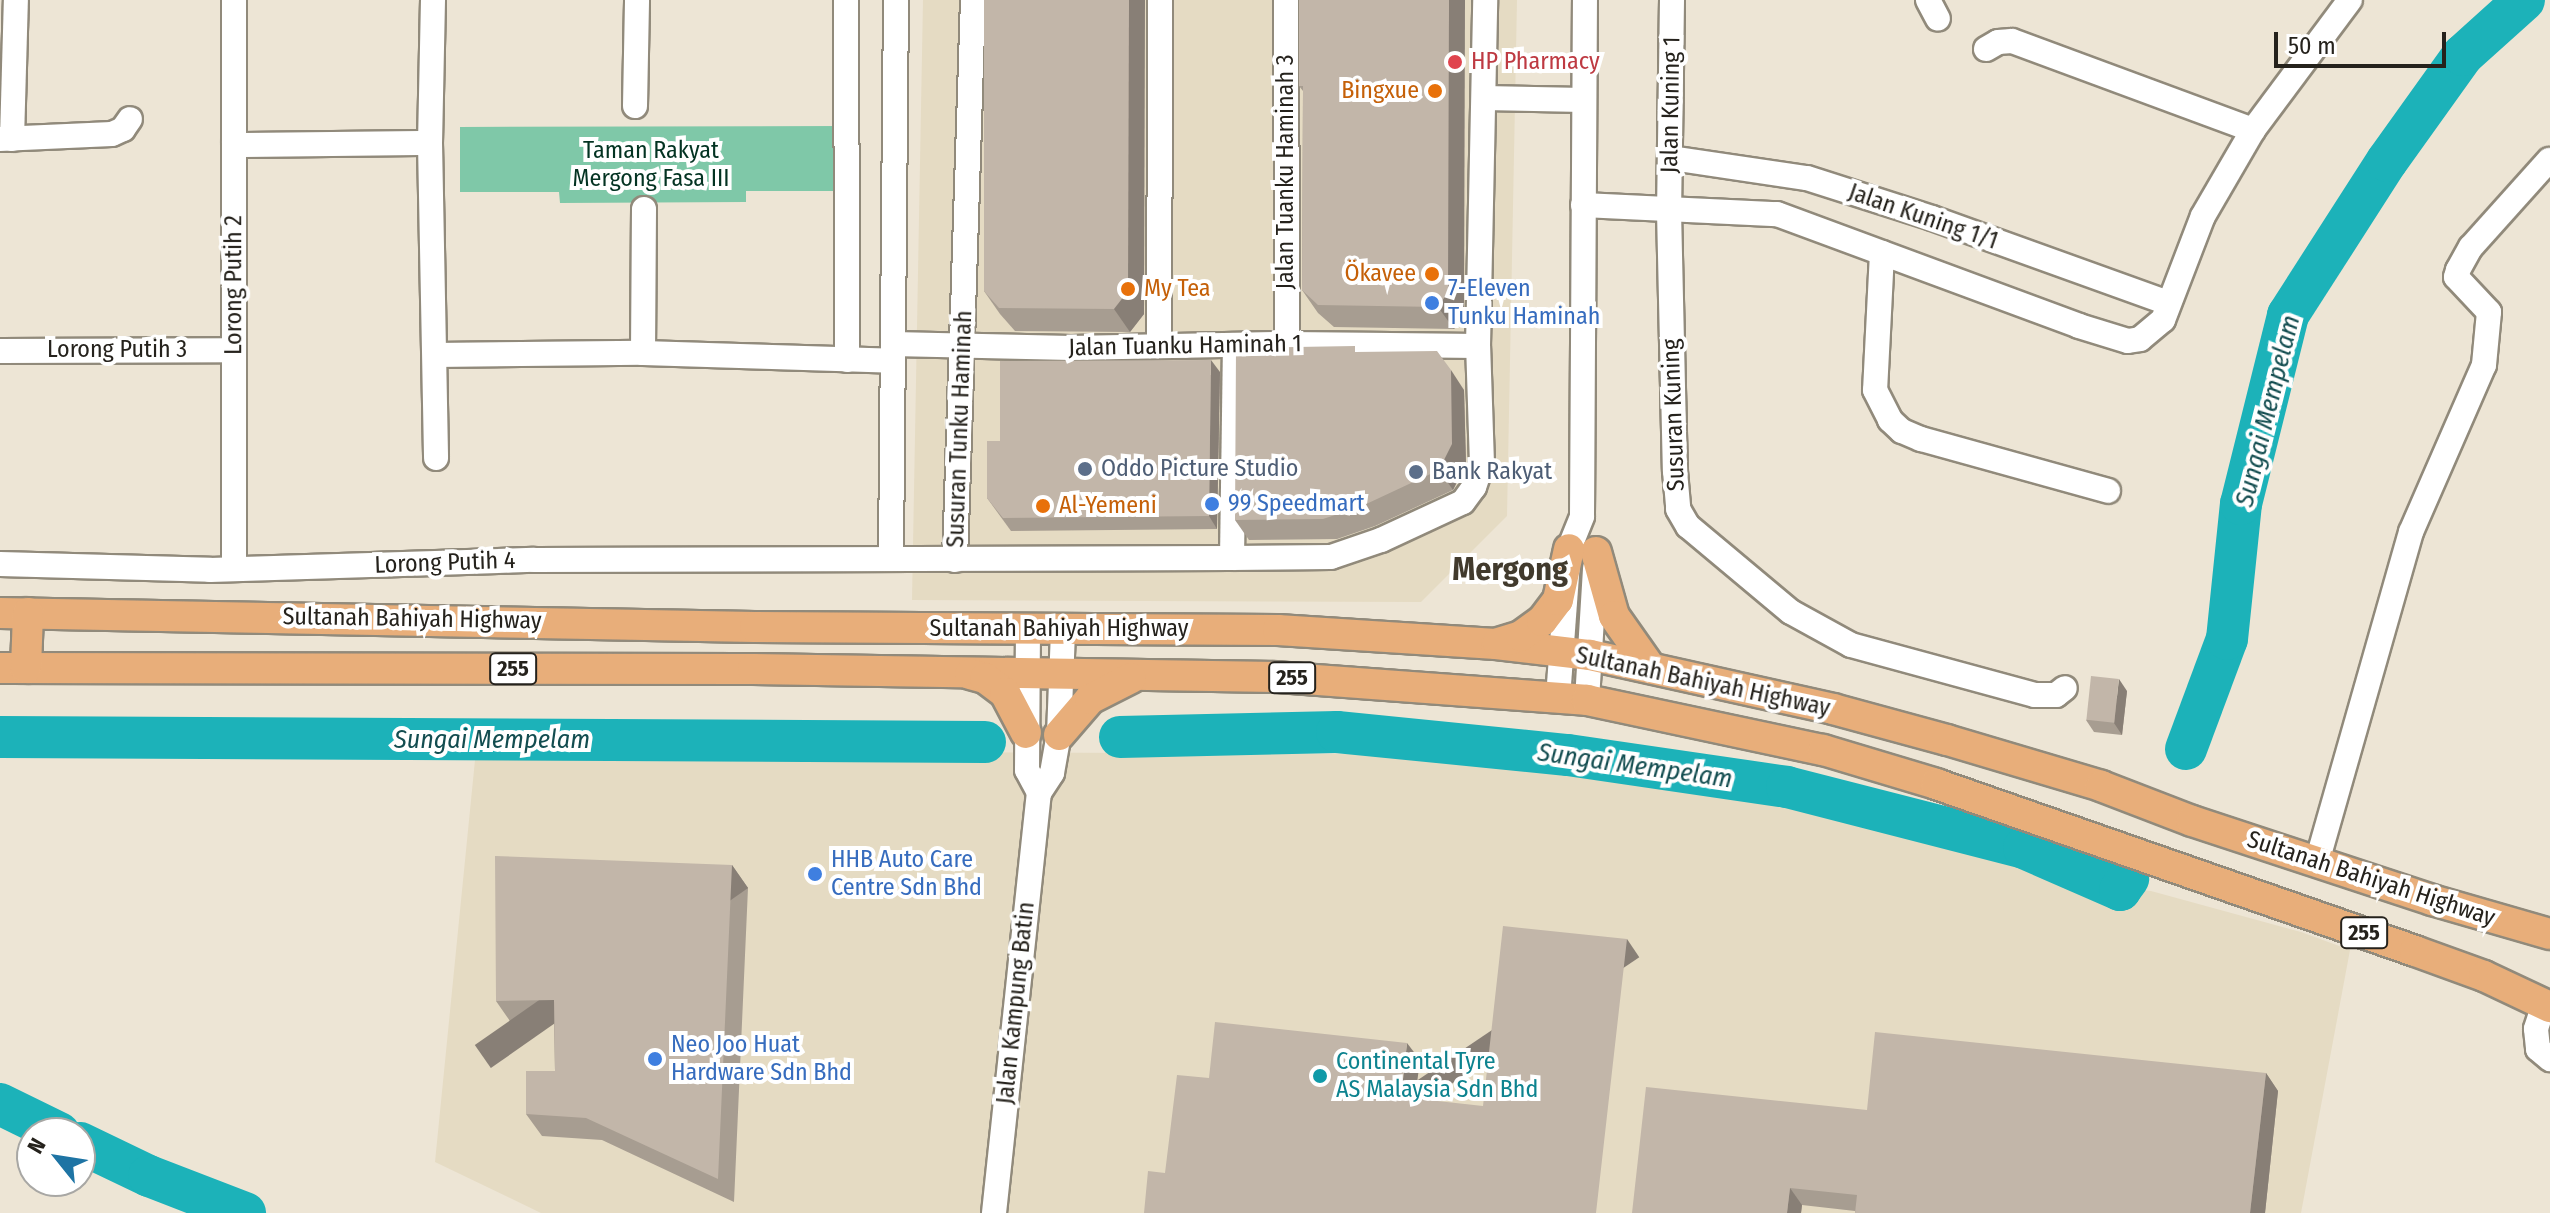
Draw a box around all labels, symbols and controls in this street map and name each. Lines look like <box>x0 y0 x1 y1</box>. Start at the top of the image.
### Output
scale bar <box>2278 16 2450 66</box>
text: 50 m <box>2288 32 2336 60</box>
street label: Jalan Kuning 1 <box>1655 36 1687 174</box>
place label: HP Pharmacy <box>1471 48 1600 76</box>
marker: HP Pharmacy <box>1446 53 1464 71</box>
street label: Jalan Tuanku Haminah 3 <box>1272 55 1300 289</box>
place label: Bingxue <box>1341 77 1419 105</box>
marker: Bingxue <box>1426 82 1444 100</box>
park label: Taman Rakyat Mergong Fasa III <box>572 137 730 193</box>
street label: Jalan Kuning 1/1 <box>1844 178 2002 256</box>
street label: Lorong Putih 2 <box>220 215 248 355</box>
place label: Ökavee <box>1344 260 1416 288</box>
marker: Ökavee <box>1423 265 1441 283</box>
place label: My Tea <box>1144 275 1211 303</box>
place label: 7-Eleven Tunku Haminah <box>1448 275 1600 331</box>
marker: My Tea <box>1119 280 1137 298</box>
marker: 7-Eleven Tunku Haminah <box>1423 294 1441 312</box>
street label: Susuran Tunku Haminah <box>941 310 979 548</box>
water label: Sungai Mempelam <box>2229 312 2307 510</box>
street label: Jalan Tuanku Haminah 1 <box>1068 330 1302 362</box>
street label: Lorong Putih 3 <box>47 336 187 364</box>
street label: Susuran Kuning <box>1657 338 1691 492</box>
place label: Oddo Picture Studio <box>1101 455 1298 483</box>
place label: Bank Rakyat <box>1432 458 1552 486</box>
marker: Oddo Picture Studio <box>1076 460 1094 478</box>
marker: Bank Rakyat <box>1407 463 1425 481</box>
place label: 99 Speedmart <box>1228 490 1365 518</box>
place label: Al-Yemeni <box>1059 492 1157 520</box>
marker: 99 Speedmart <box>1203 495 1221 513</box>
marker: Al-Yemeni <box>1034 497 1052 515</box>
street label: Lorong Putih 4 <box>374 546 516 580</box>
district label: Mergong <box>1452 550 1568 588</box>
street label: Sultanah Bahiyah Highway <box>282 602 542 636</box>
street label: Sultanah Bahiyah Highway <box>930 615 1188 643</box>
street label: Sultanah Bahiyah Highway <box>1573 641 1833 723</box>
road number: 255 <box>489 651 537 687</box>
road number: 255 <box>1268 660 1316 696</box>
water label: Sungai Mempelam <box>394 724 590 756</box>
water label: Sungai Mempelam <box>1536 737 1734 795</box>
street label: Sultanah Bahiyah Highway <box>2243 825 2499 933</box>
place label: HHB Auto Care Centre Sdn Bhd <box>831 846 982 902</box>
marker: HHB Auto Care Centre Sdn Bhd <box>806 865 824 883</box>
street label: Jalan Kampung Batin <box>991 900 1041 1106</box>
road number: 255 <box>2340 915 2388 951</box>
place label: Neo Joo Huat Hardware Sdn Bhd <box>671 1031 852 1087</box>
place label: Continental Tyre AS Malaysia Sdn Bhd <box>1336 1048 1538 1104</box>
marker: Neo Joo Huat Hardware Sdn Bhd <box>646 1050 664 1068</box>
marker: Continental Tyre AS Malaysia Sdn Bhd <box>1311 1067 1329 1085</box>
north arrow <box>16 1117 96 1197</box>
text: N <box>22 1133 52 1158</box>

